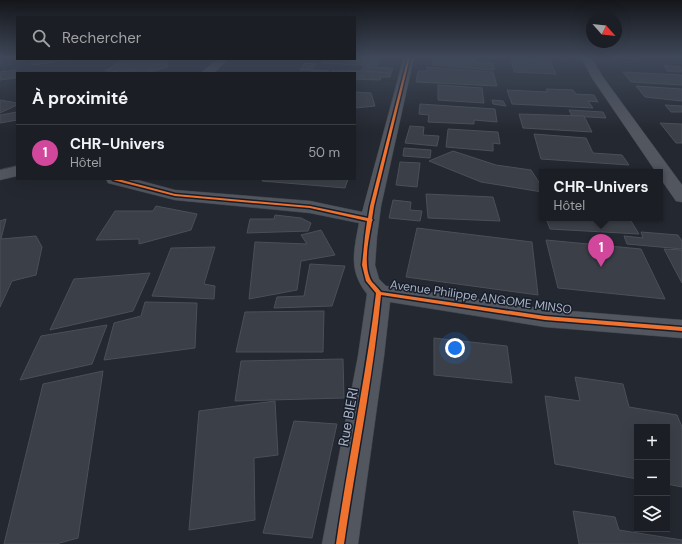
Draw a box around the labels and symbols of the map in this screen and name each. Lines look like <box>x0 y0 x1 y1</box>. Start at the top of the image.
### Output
north arrow <box>586 12 622 48</box>
pin: 1 <box>588 234 614 267</box>
street label: Avenue Philippe ANGOME MINSO <box>389 276 573 318</box>
your location <box>445 338 465 358</box>
street label: Rue BIERI <box>334 386 362 448</box>

